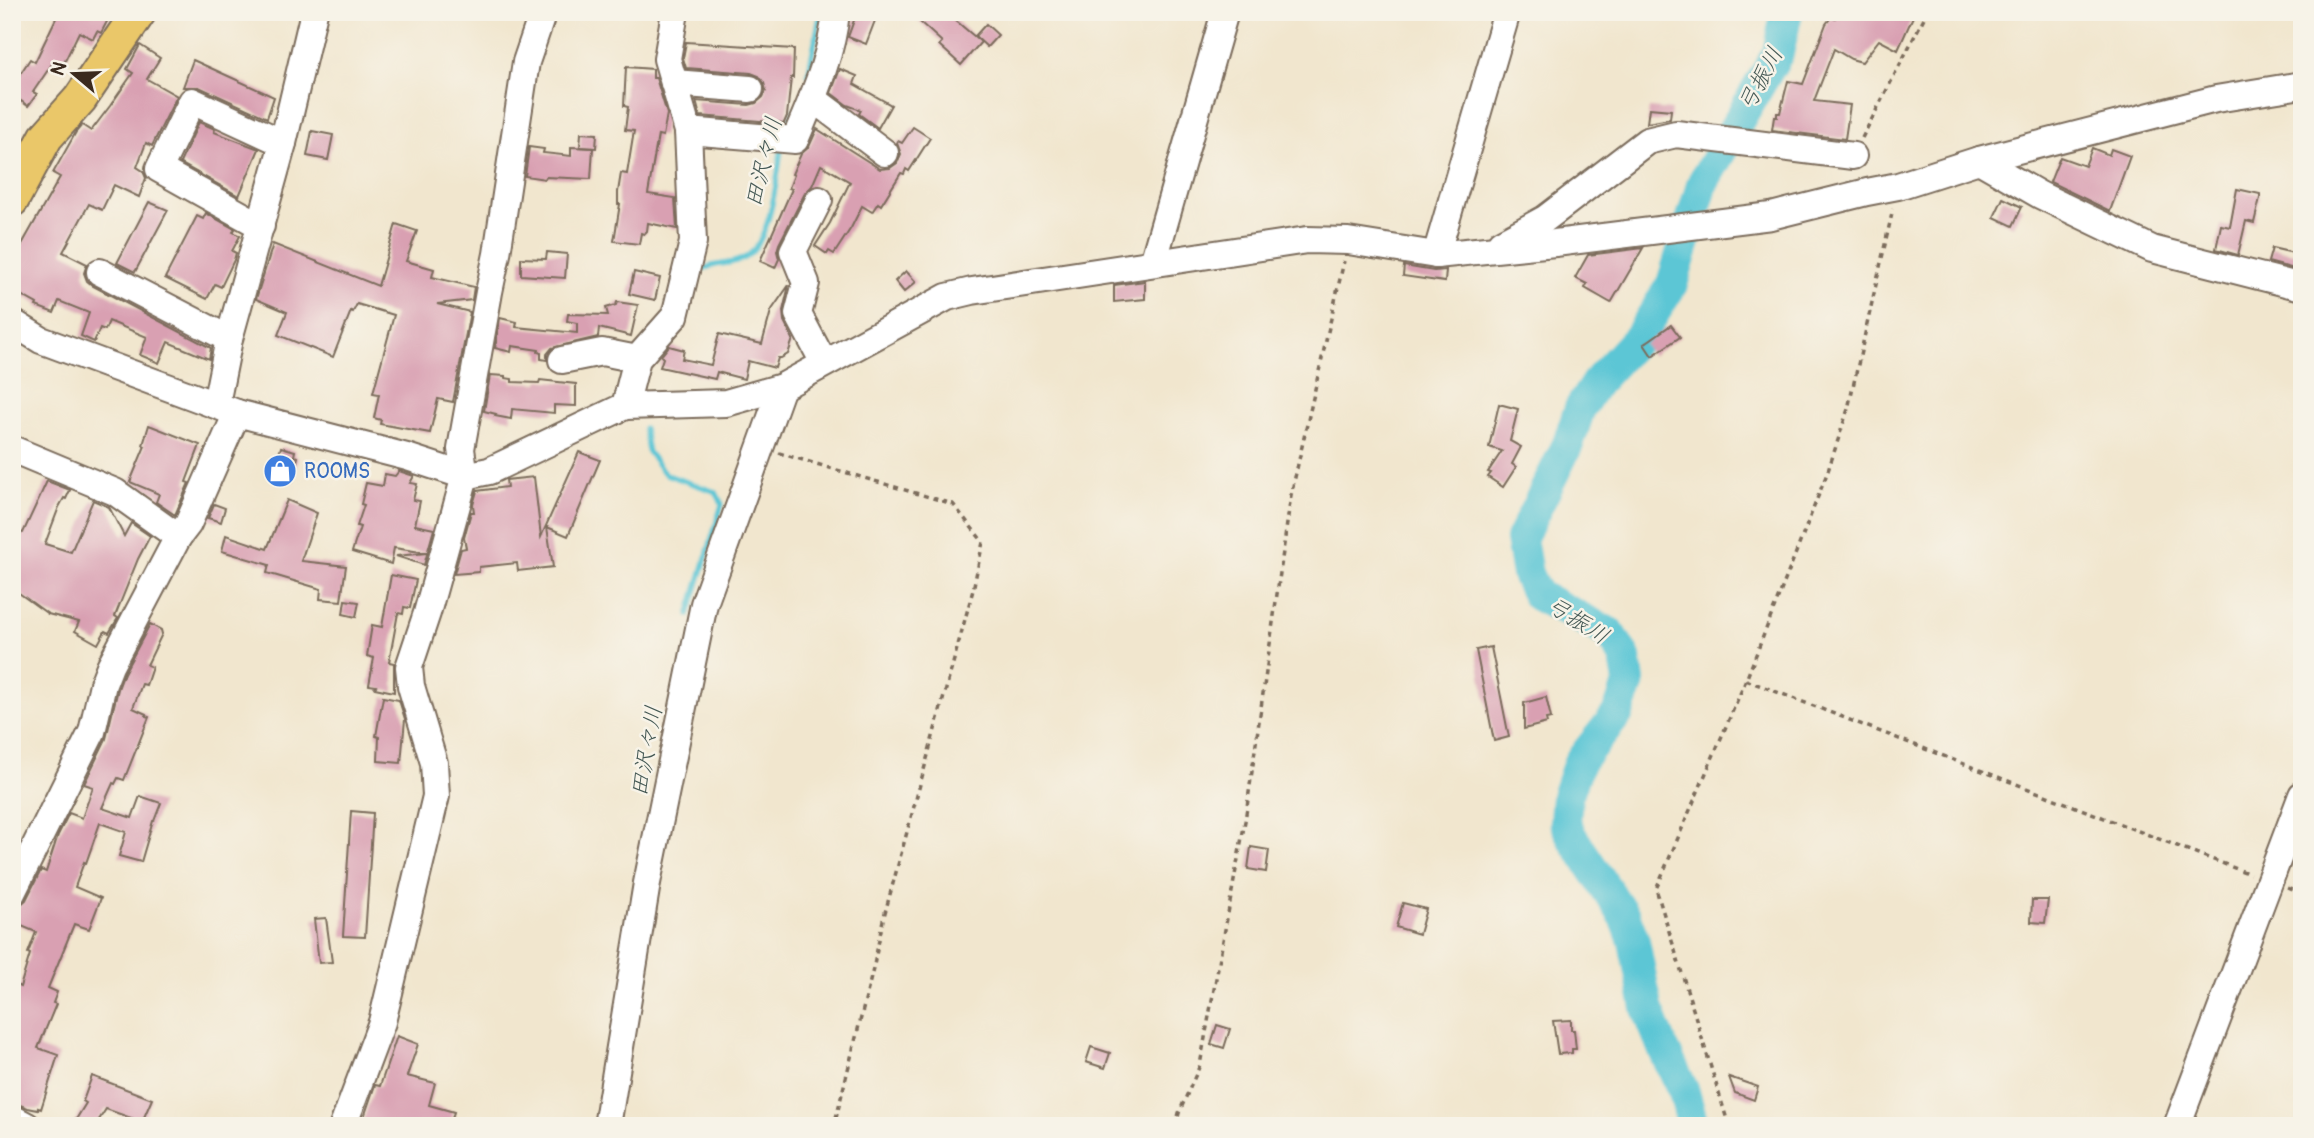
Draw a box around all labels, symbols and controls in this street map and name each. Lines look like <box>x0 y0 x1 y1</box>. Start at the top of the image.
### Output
north arrow <box>38 38 108 108</box>
water label: 弓振川 <box>1731 42 1789 117</box>
text: N <box>45 59 72 79</box>
water label: 田沢々川 <box>738 114 789 210</box>
shop icon: ROOMS <box>261 452 299 490</box>
place label: ROOMS <box>304 458 370 485</box>
water label: 弓振川 <box>1541 590 1615 651</box>
water label: 田沢々川 <box>624 703 669 799</box>

